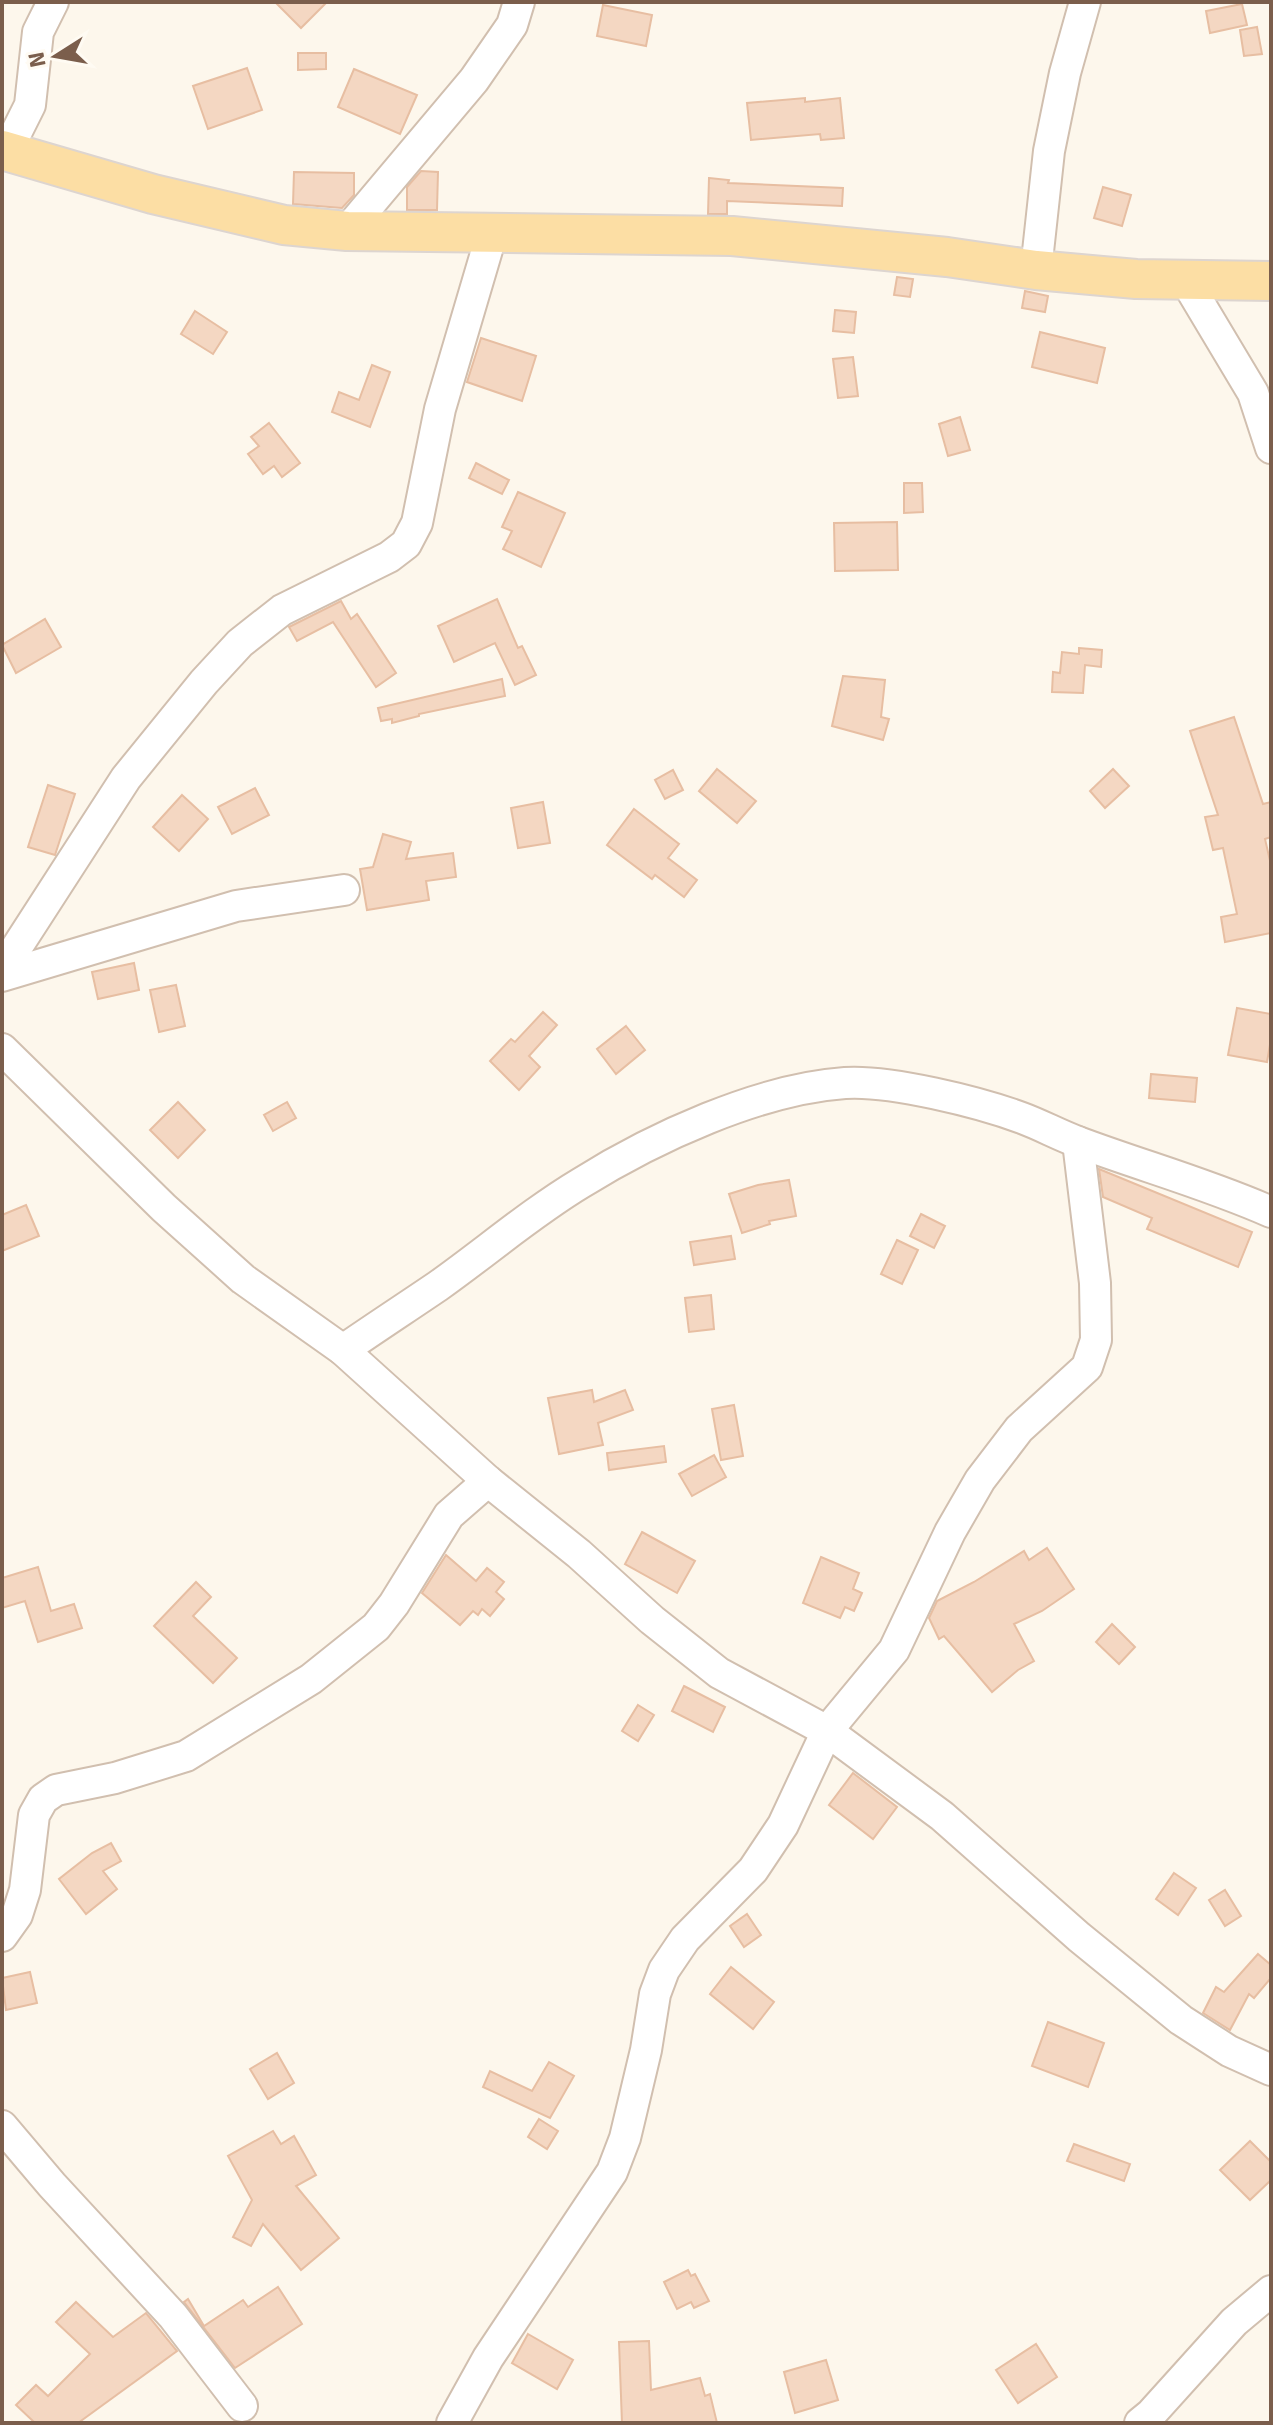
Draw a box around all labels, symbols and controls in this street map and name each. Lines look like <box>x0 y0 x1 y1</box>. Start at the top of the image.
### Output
north arrow <box>16 16 96 96</box>
text: N <box>22 50 52 70</box>

